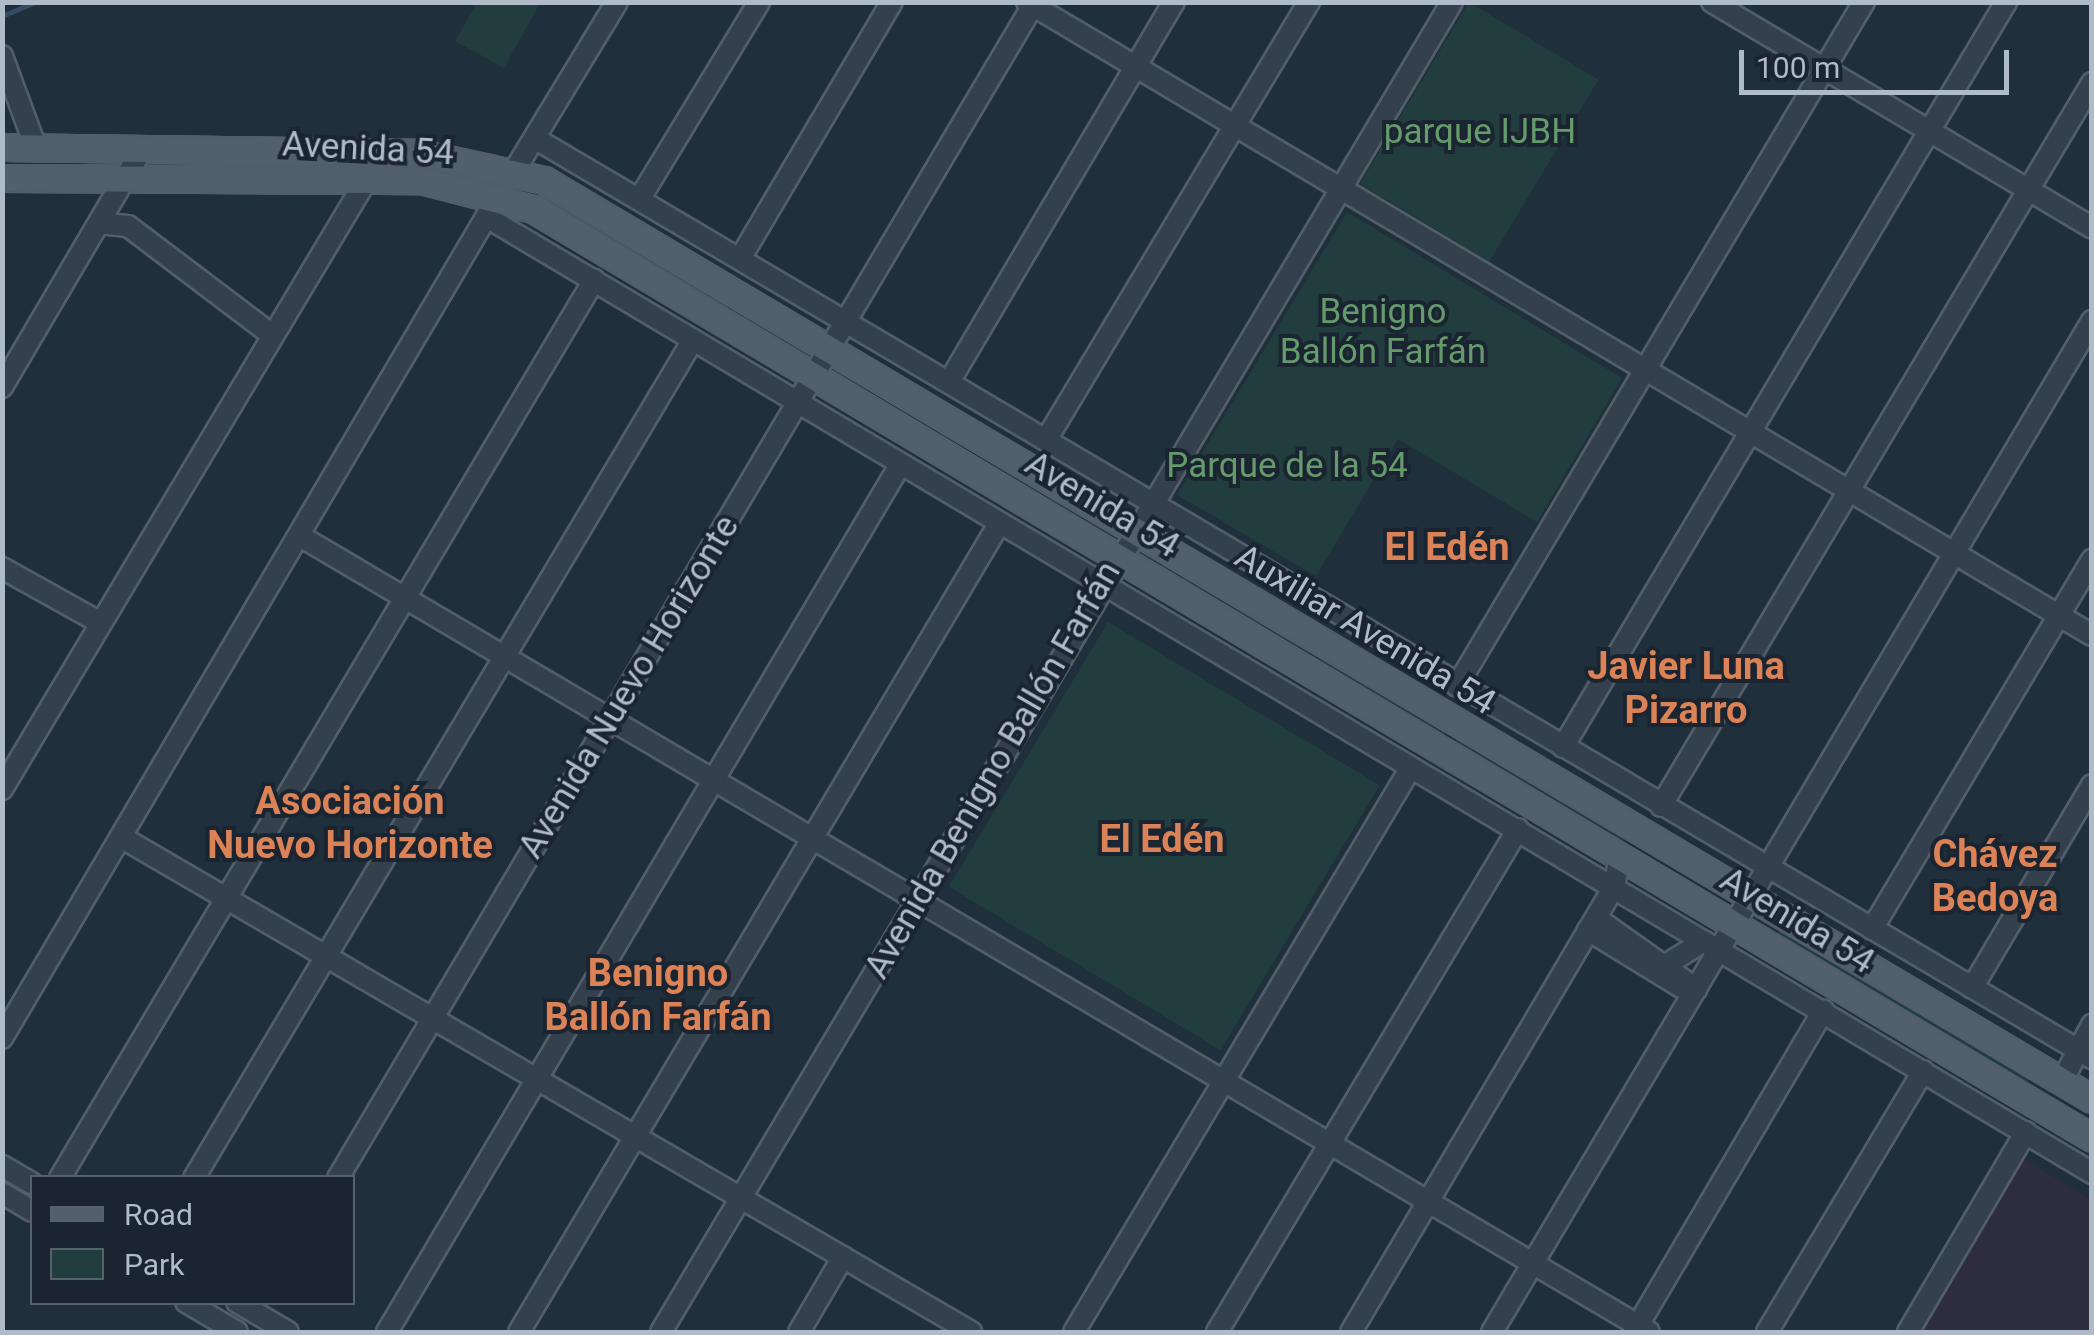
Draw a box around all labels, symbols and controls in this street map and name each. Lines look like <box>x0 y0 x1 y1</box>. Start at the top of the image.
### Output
scale bar <box>1744 30 2014 92</box>
text: 100 m <box>1756 50 1840 85</box>
park label: parque IJBH <box>1384 111 1576 153</box>
street label: Avenida 54 <box>281 124 455 174</box>
park label: Benigno Ballón Farfán <box>1280 291 1486 373</box>
street label: Avenida 54 <box>1018 443 1186 567</box>
park label: Parque de la 54 <box>1166 445 1408 487</box>
street label: Avenida Nuevo Horizonte <box>510 508 748 866</box>
district label: El Edén <box>1384 525 1510 571</box>
street label: Auxiliar Avenida 54 <box>1227 536 1503 724</box>
street label: Avenida Benigno Ballón Farfán <box>856 554 1130 986</box>
district label: Javier Luna Pizarro <box>1587 644 1785 734</box>
district label: Asociación Nuevo Horizonte <box>207 779 493 868</box>
district label: El Edén <box>1099 817 1225 863</box>
district label: Chávez Bedoya <box>1932 832 2058 922</box>
street label: Avenida 54 <box>1713 859 1881 983</box>
district label: Benigno Ballón Farfán <box>545 951 771 1040</box>
legend <box>30 1175 355 1305</box>
text: Road <box>124 1197 193 1232</box>
text: Park <box>124 1247 184 1282</box>

